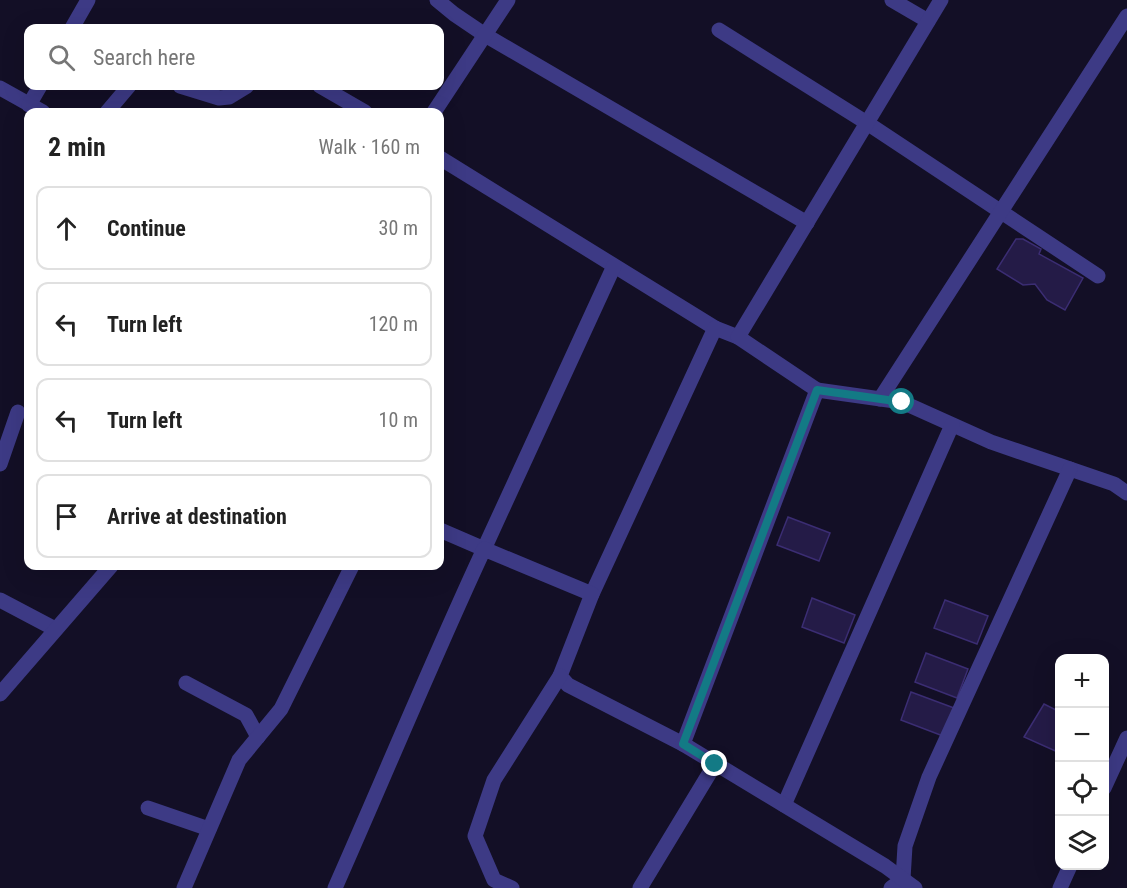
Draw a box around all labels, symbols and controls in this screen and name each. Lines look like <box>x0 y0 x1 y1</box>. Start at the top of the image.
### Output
search box <box>24 24 444 90</box>
icon: search <box>45 41 78 74</box>
text: Search here <box>93 45 195 70</box>
text: 2 min <box>48 132 106 162</box>
text: Walk · 160 m <box>319 135 420 159</box>
icon: ahead <box>50 212 83 245</box>
text: Continue <box>107 216 186 241</box>
text: 30 m <box>379 216 418 240</box>
icon: left <box>50 308 83 341</box>
text: Turn left <box>107 312 182 337</box>
text: 120 m <box>369 312 418 336</box>
route start <box>888 388 914 414</box>
icon: left <box>50 404 83 437</box>
text: Turn left <box>107 408 182 433</box>
text: 10 m <box>379 408 418 432</box>
icon: arrive <box>50 500 83 533</box>
text: Arrive at destination <box>107 504 287 529</box>
map controls <box>1055 654 1109 870</box>
button: + <box>1055 654 1109 708</box>
button: − <box>1055 708 1109 762</box>
route end <box>701 750 727 776</box>
button: locate <box>1055 762 1109 816</box>
button: layers <box>1055 816 1109 870</box>

